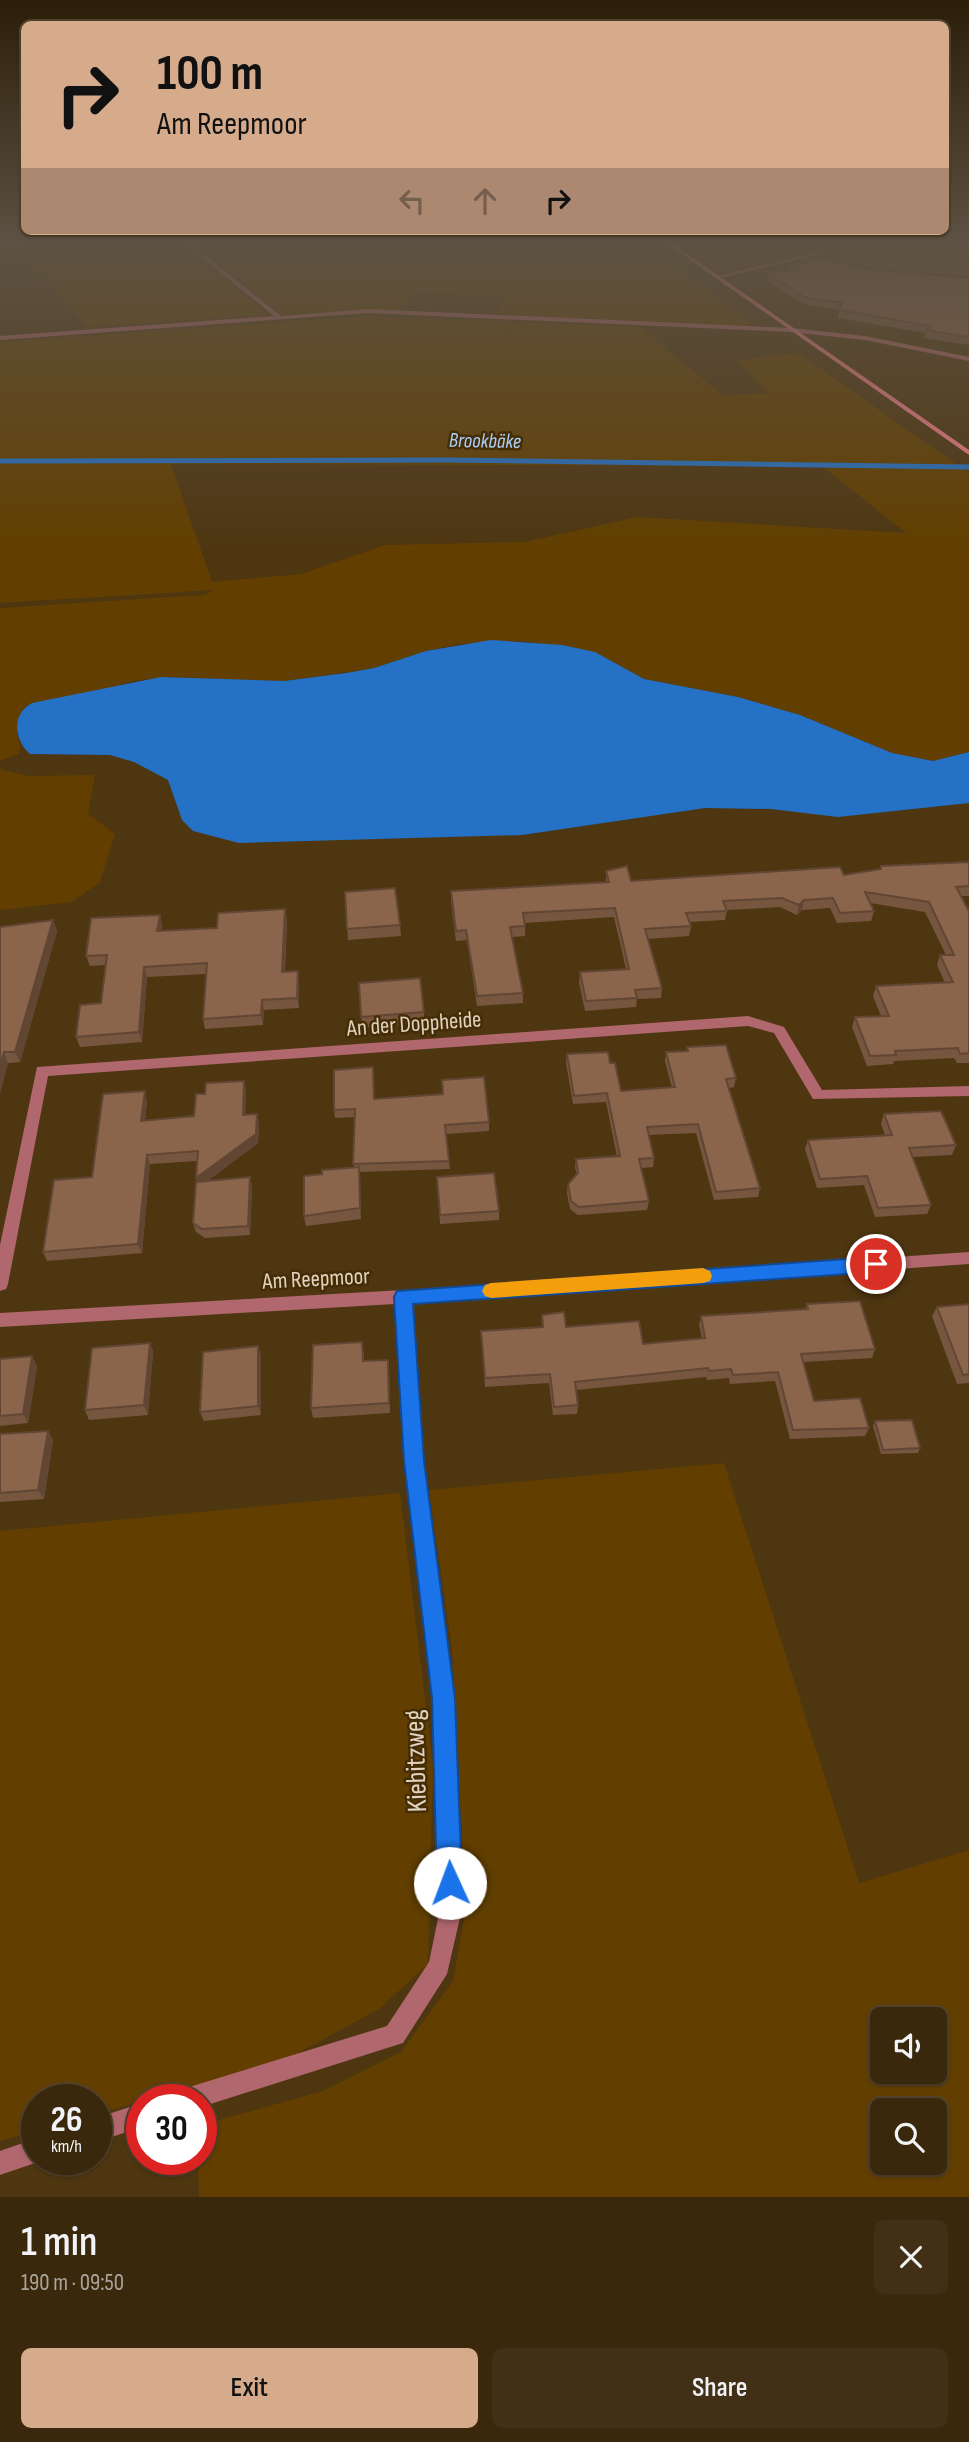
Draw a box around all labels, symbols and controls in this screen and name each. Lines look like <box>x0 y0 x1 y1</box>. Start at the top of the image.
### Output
text: 100 m <box>157 45 263 104</box>
icon: right <box>42 49 133 140</box>
text: Am Reepmoor <box>157 105 307 144</box>
icon: left <box>393 182 431 220</box>
icon: ahead <box>466 182 504 220</box>
icon: right <box>539 182 577 220</box>
water label: Brookbäke <box>449 428 521 454</box>
street label: An der Doppheide <box>345 1005 482 1043</box>
pin <box>846 1234 906 1294</box>
icon: arrive <box>857 1245 895 1283</box>
street label: Am Reepmoor <box>261 1262 371 1296</box>
street label: Kiebitzweg <box>398 1709 434 1813</box>
position arrow <box>413 1846 487 1920</box>
map controls <box>870 2007 947 2175</box>
button: sound <box>870 2007 947 2084</box>
speed limit sign: 30 <box>126 2084 217 2175</box>
button: search <box>870 2098 947 2175</box>
text: 26 <box>51 2099 82 2142</box>
text: km/h <box>51 2136 82 2157</box>
text: 1 min <box>21 2217 97 2268</box>
button: close <box>874 2220 948 2294</box>
text: 190 m · 09:50 <box>21 2269 124 2297</box>
button: Exit <box>21 2348 478 2428</box>
button: Share <box>492 2348 948 2428</box>

